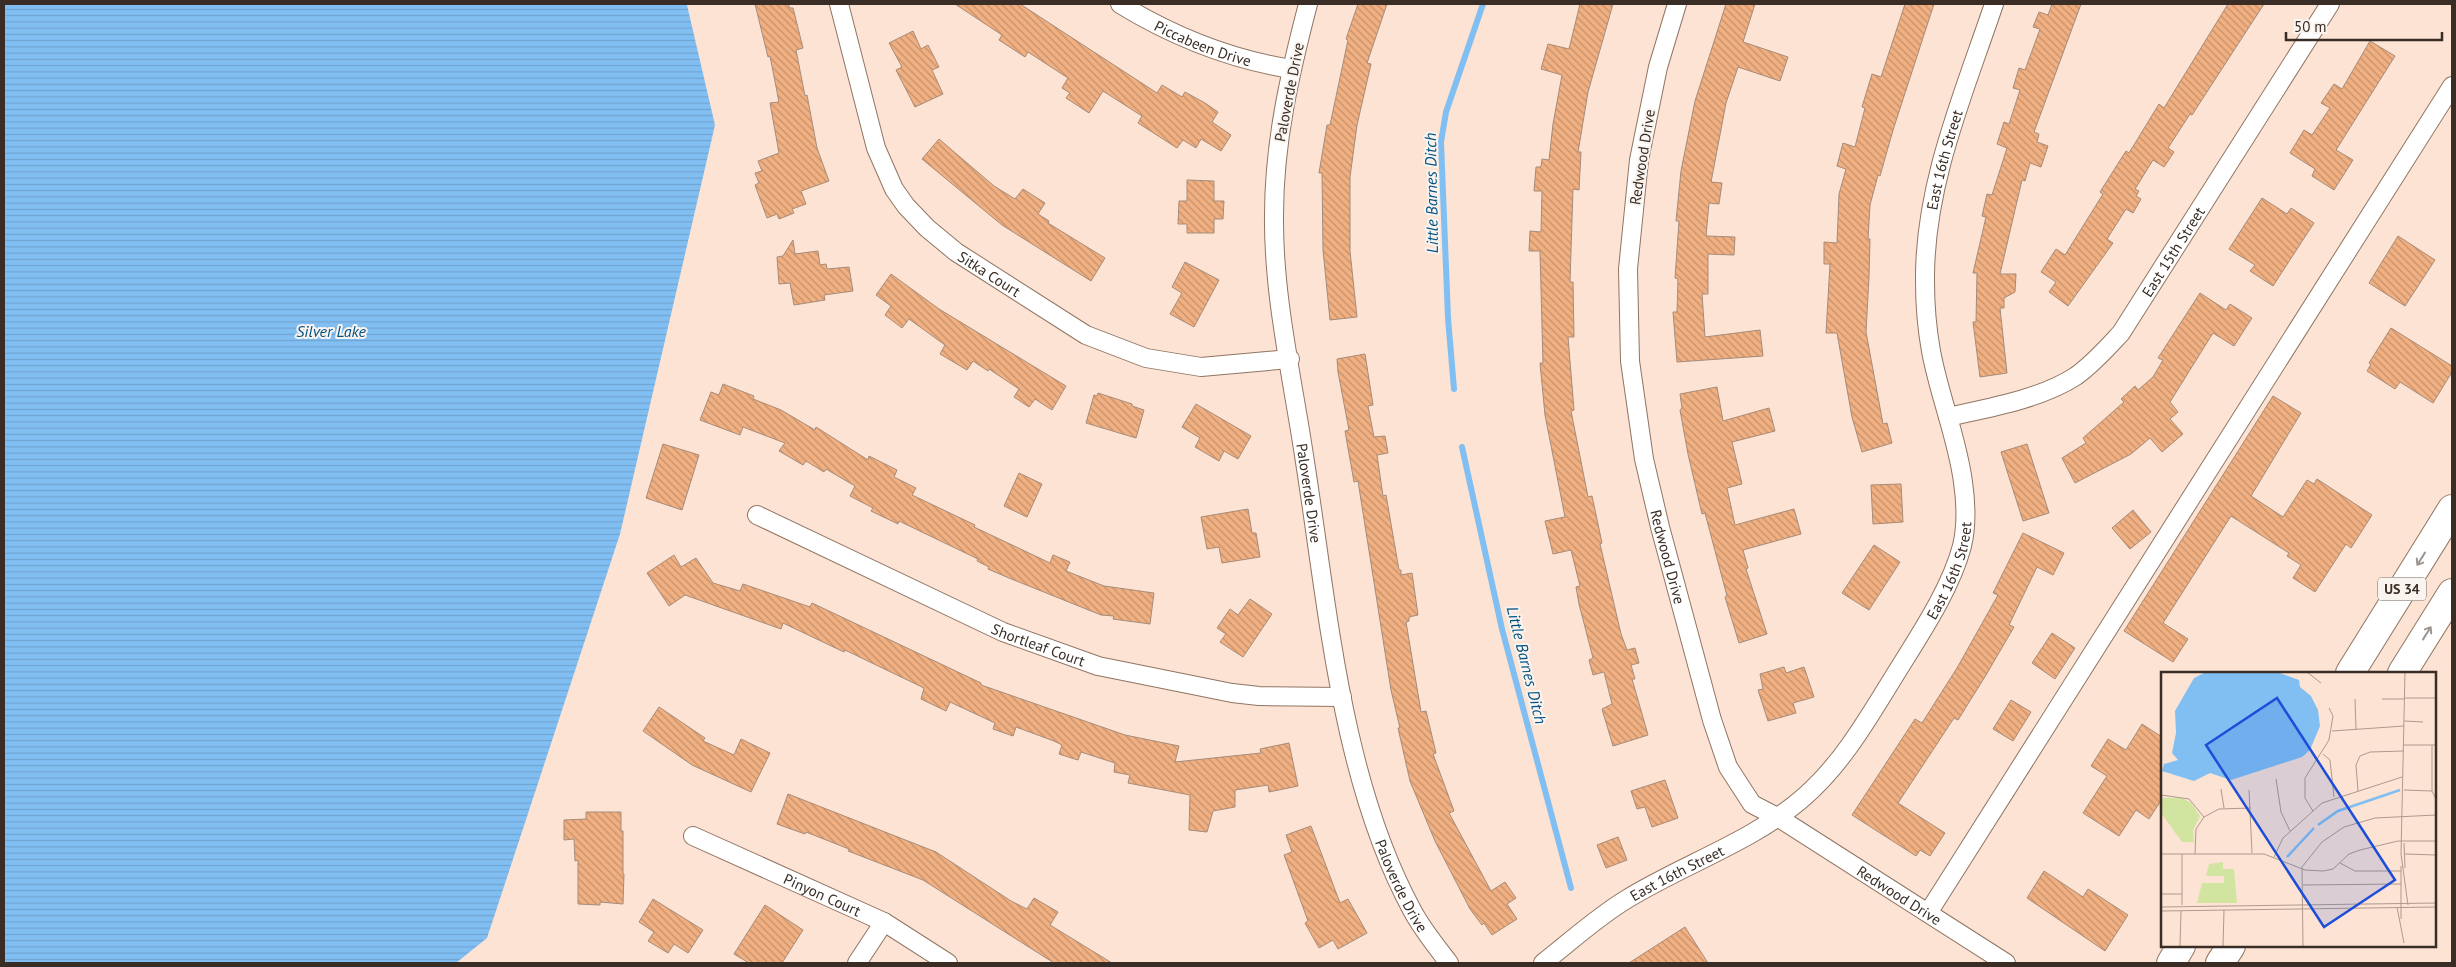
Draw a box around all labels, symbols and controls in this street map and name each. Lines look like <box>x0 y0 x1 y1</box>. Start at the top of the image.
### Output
scale bar <box>2286 10 2442 42</box>
street label: Piccabeen Drive <box>1151 16 1253 70</box>
text: 50 m <box>2294 17 2327 36</box>
street label: Paloverde Drive <box>1270 41 1308 143</box>
street label: East 16th Street <box>1922 107 1966 211</box>
street label: Redwood Drive <box>1625 108 1659 206</box>
water label: Little Barnes Ditch <box>1420 133 1442 253</box>
street label: East 15th Street <box>2137 203 2208 300</box>
street label: Sitka Court <box>955 246 1024 300</box>
water label: Silver Lake <box>296 321 366 341</box>
street label: Paloverde Drive <box>1293 442 1326 544</box>
street label: Redwood Drive <box>1647 508 1690 606</box>
street label: East 16th Street <box>1922 521 1975 622</box>
one-way arrow <box>2416 552 2426 566</box>
road number: US 34 <box>2378 578 2426 600</box>
water label: Little Barnes Ditch <box>1503 604 1551 726</box>
street label: Shortleaf Court <box>989 619 1088 670</box>
one-way arrow <box>2422 627 2432 641</box>
inset map <box>2161 672 2436 947</box>
street label: Paloverde Drive <box>1372 837 1432 936</box>
street label: East 16th Street <box>1626 841 1727 905</box>
street label: Redwood Drive <box>1854 861 1945 929</box>
street label: Pinyon Court <box>781 869 864 920</box>

